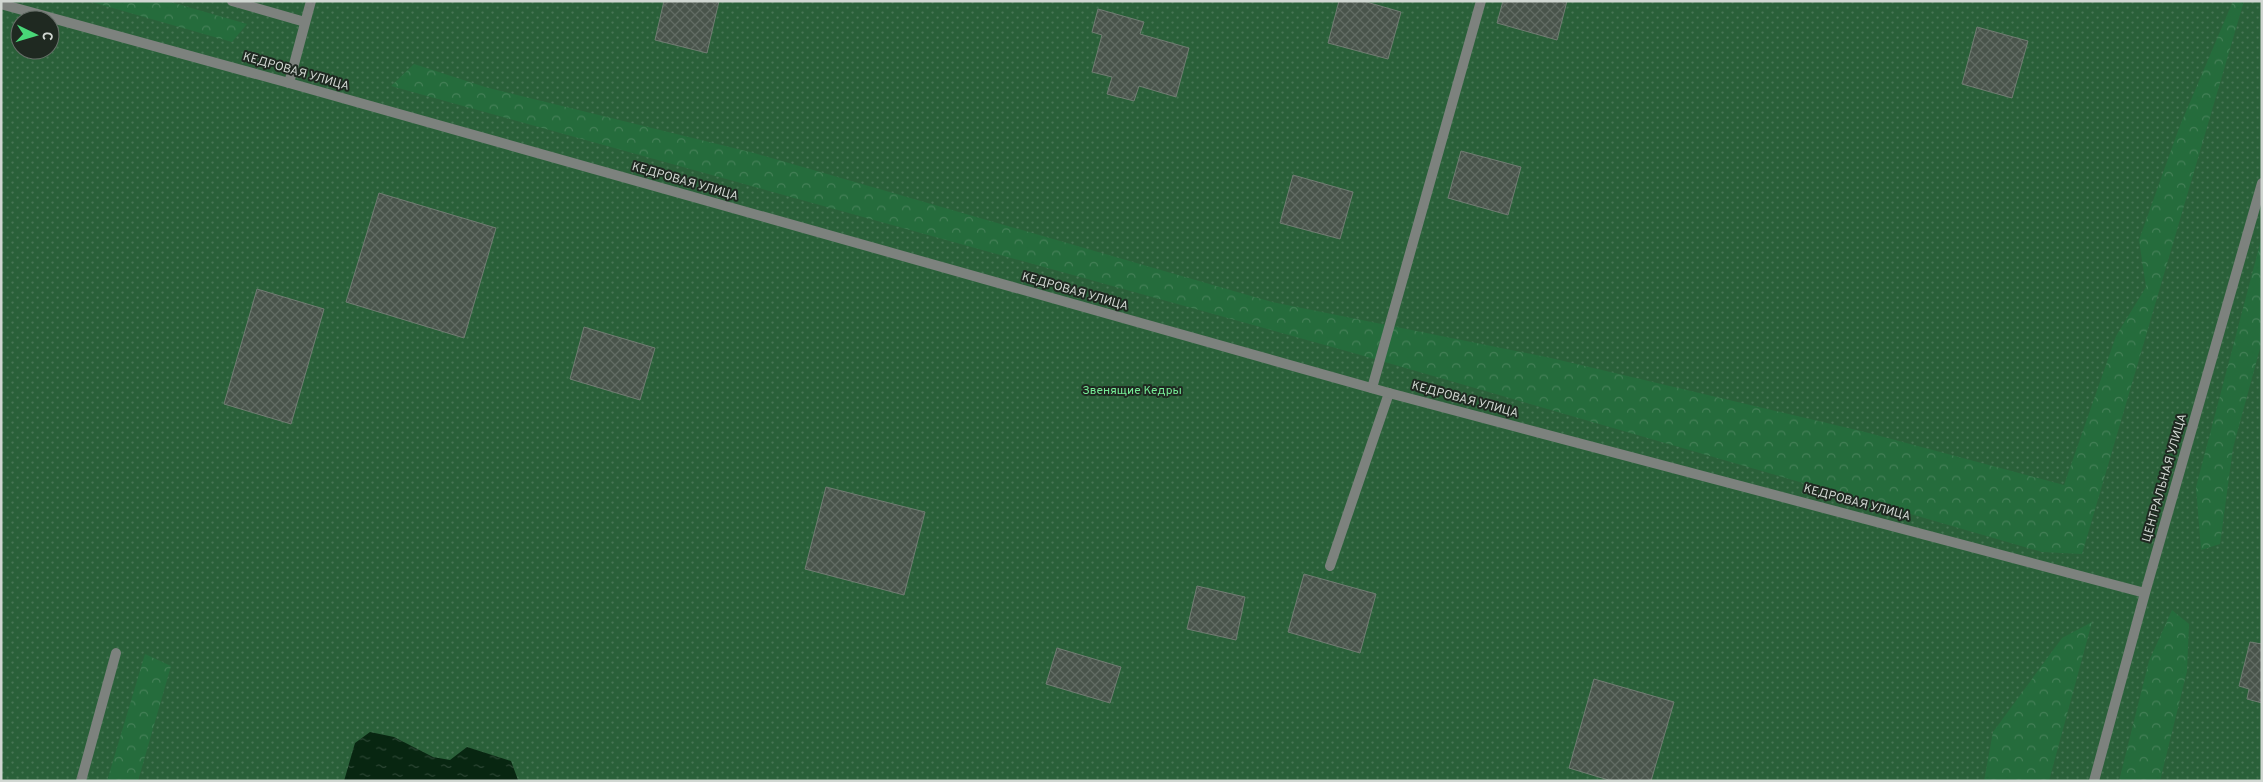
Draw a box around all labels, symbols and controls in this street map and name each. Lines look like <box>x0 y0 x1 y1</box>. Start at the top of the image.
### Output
north arrow <box>10 10 60 60</box>
text: С <box>38 31 55 41</box>
street label: КЕДРОВАЯ УЛИЦА <box>241 49 351 95</box>
street label: КЕДРОВАЯ УЛИЦА <box>630 159 740 205</box>
street label: КЕДРОВАЯ УЛИЦА <box>1020 269 1130 315</box>
street label: КЕДРОВАЯ УЛИЦА <box>1410 378 1520 422</box>
park label: Звенящие Кедры <box>1082 383 1182 399</box>
street label: ЦЕНТРАЛЬНАЯ УЛИЦА <box>2139 412 2191 544</box>
street label: КЕДРОВАЯ УЛИЦА <box>1802 481 1912 525</box>

